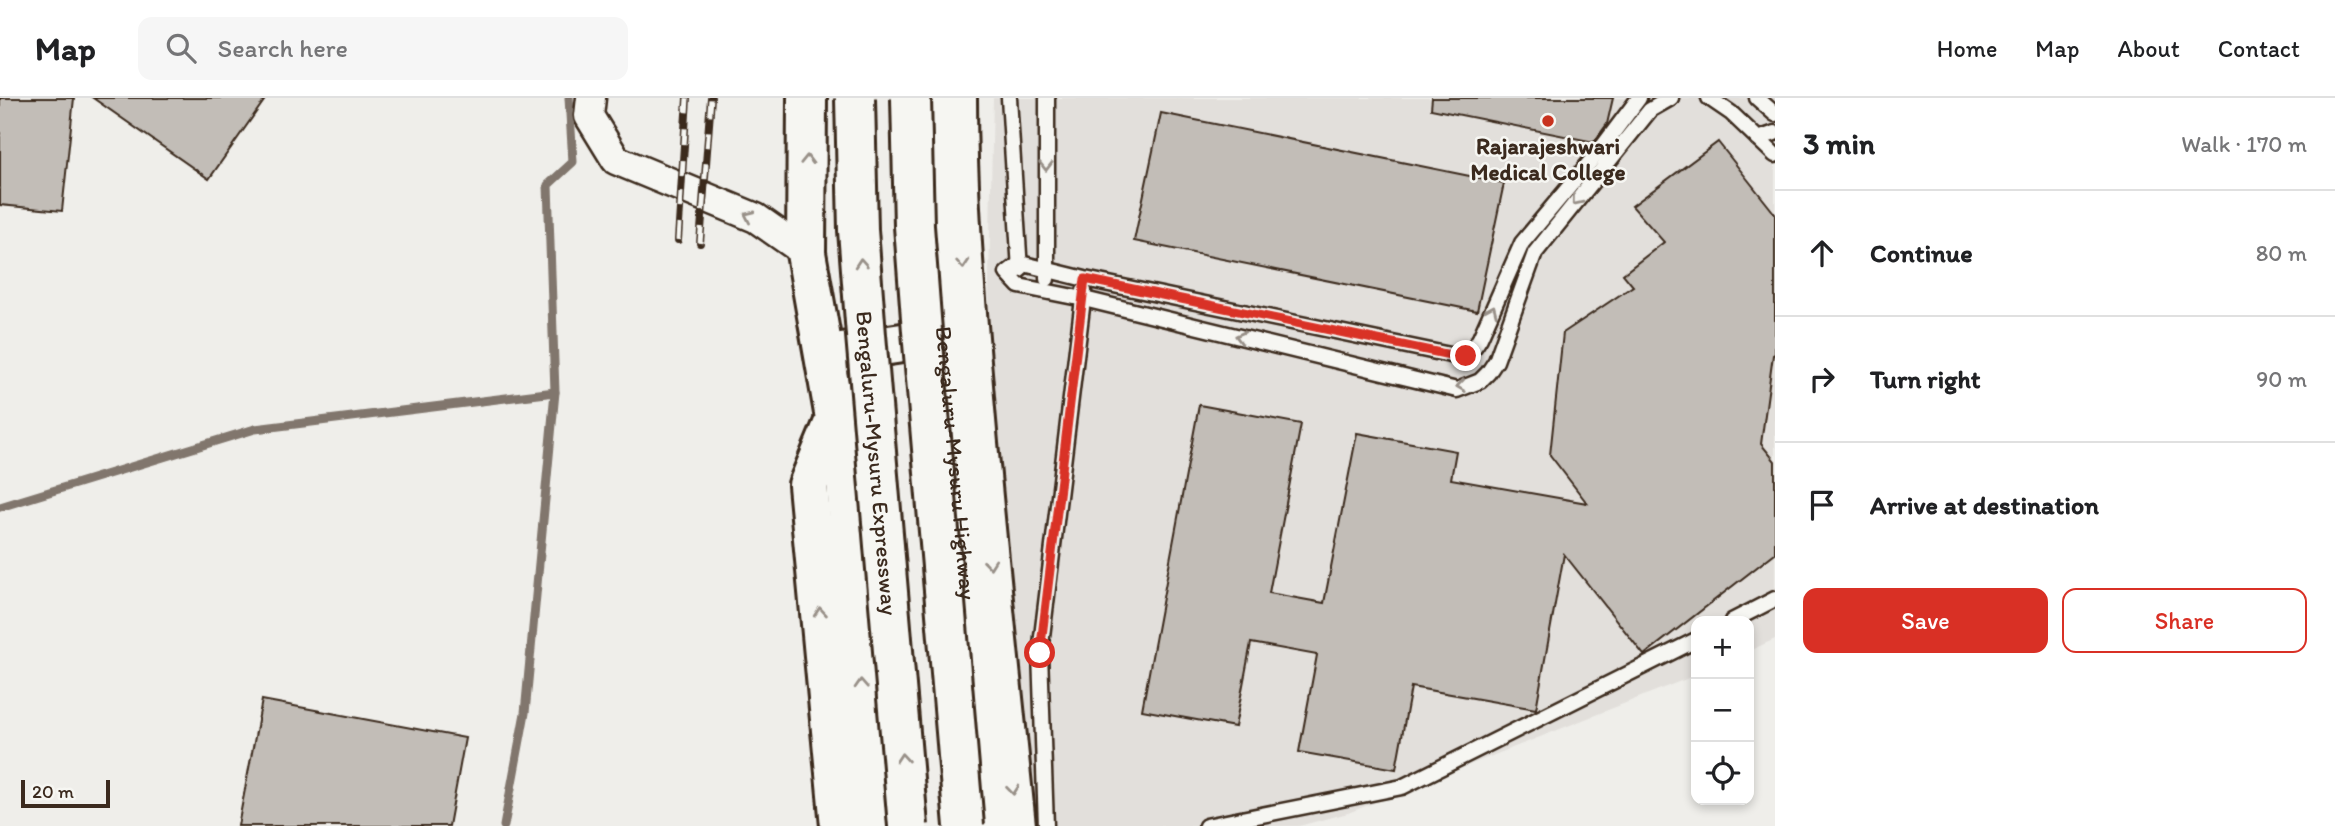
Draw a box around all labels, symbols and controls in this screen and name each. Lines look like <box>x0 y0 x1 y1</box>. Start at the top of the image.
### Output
search box <box>138 17 628 80</box>
text: Map <box>35 29 96 68</box>
icon: search <box>162 29 200 67</box>
text: Search here <box>218 32 348 64</box>
text: Home <box>1937 34 1997 63</box>
text: Map <box>2035 34 2079 63</box>
text: About <box>2117 34 2180 63</box>
text: Contact <box>2218 34 2300 63</box>
marker: Rajarajeshwari Medical College <box>1540 113 1556 129</box>
text: 3 min <box>1803 125 1875 162</box>
text: Walk · 170 m <box>2181 130 2307 158</box>
place label: Rajarajeshwari Medical College <box>1470 132 1626 186</box>
one-way arrow <box>799 155 814 166</box>
one-way arrow <box>1038 161 1054 172</box>
one-way arrow <box>1572 192 1584 205</box>
one-way arrow <box>744 210 756 224</box>
icon: ahead <box>1803 234 1841 272</box>
text: Continue <box>1870 237 1973 269</box>
text: 80 m <box>2256 239 2307 267</box>
one-way arrow <box>854 257 869 268</box>
one-way arrow <box>955 259 970 270</box>
one-way arrow <box>1484 304 1498 317</box>
street label: Bengaluru-Mysuru Expressway <box>850 310 904 617</box>
street label: Bengaluru-Mysuru Highway <box>930 325 982 601</box>
one-way arrow <box>1234 331 1246 345</box>
route end <box>1450 340 1481 371</box>
icon: right <box>1803 360 1841 398</box>
text: Turn right <box>1870 363 1981 395</box>
text: 90 m <box>2256 365 2307 393</box>
one-way arrow <box>1455 379 1467 394</box>
icon: arrive <box>1803 486 1841 524</box>
text: Arrive at destination <box>1870 489 2099 521</box>
one-way arrow <box>982 559 997 570</box>
button: Save <box>1803 588 2048 653</box>
button: Share <box>2062 588 2307 653</box>
one-way arrow <box>813 606 828 617</box>
map controls <box>1691 616 1754 805</box>
button: + <box>1691 616 1754 679</box>
route start <box>1024 637 1055 668</box>
one-way arrow <box>854 679 869 690</box>
button: − <box>1691 679 1754 742</box>
button: locate <box>1691 742 1754 805</box>
one-way arrow <box>895 752 910 763</box>
scale bar <box>21 777 110 809</box>
text: 20 m <box>32 780 74 803</box>
one-way arrow <box>1005 785 1020 796</box>

